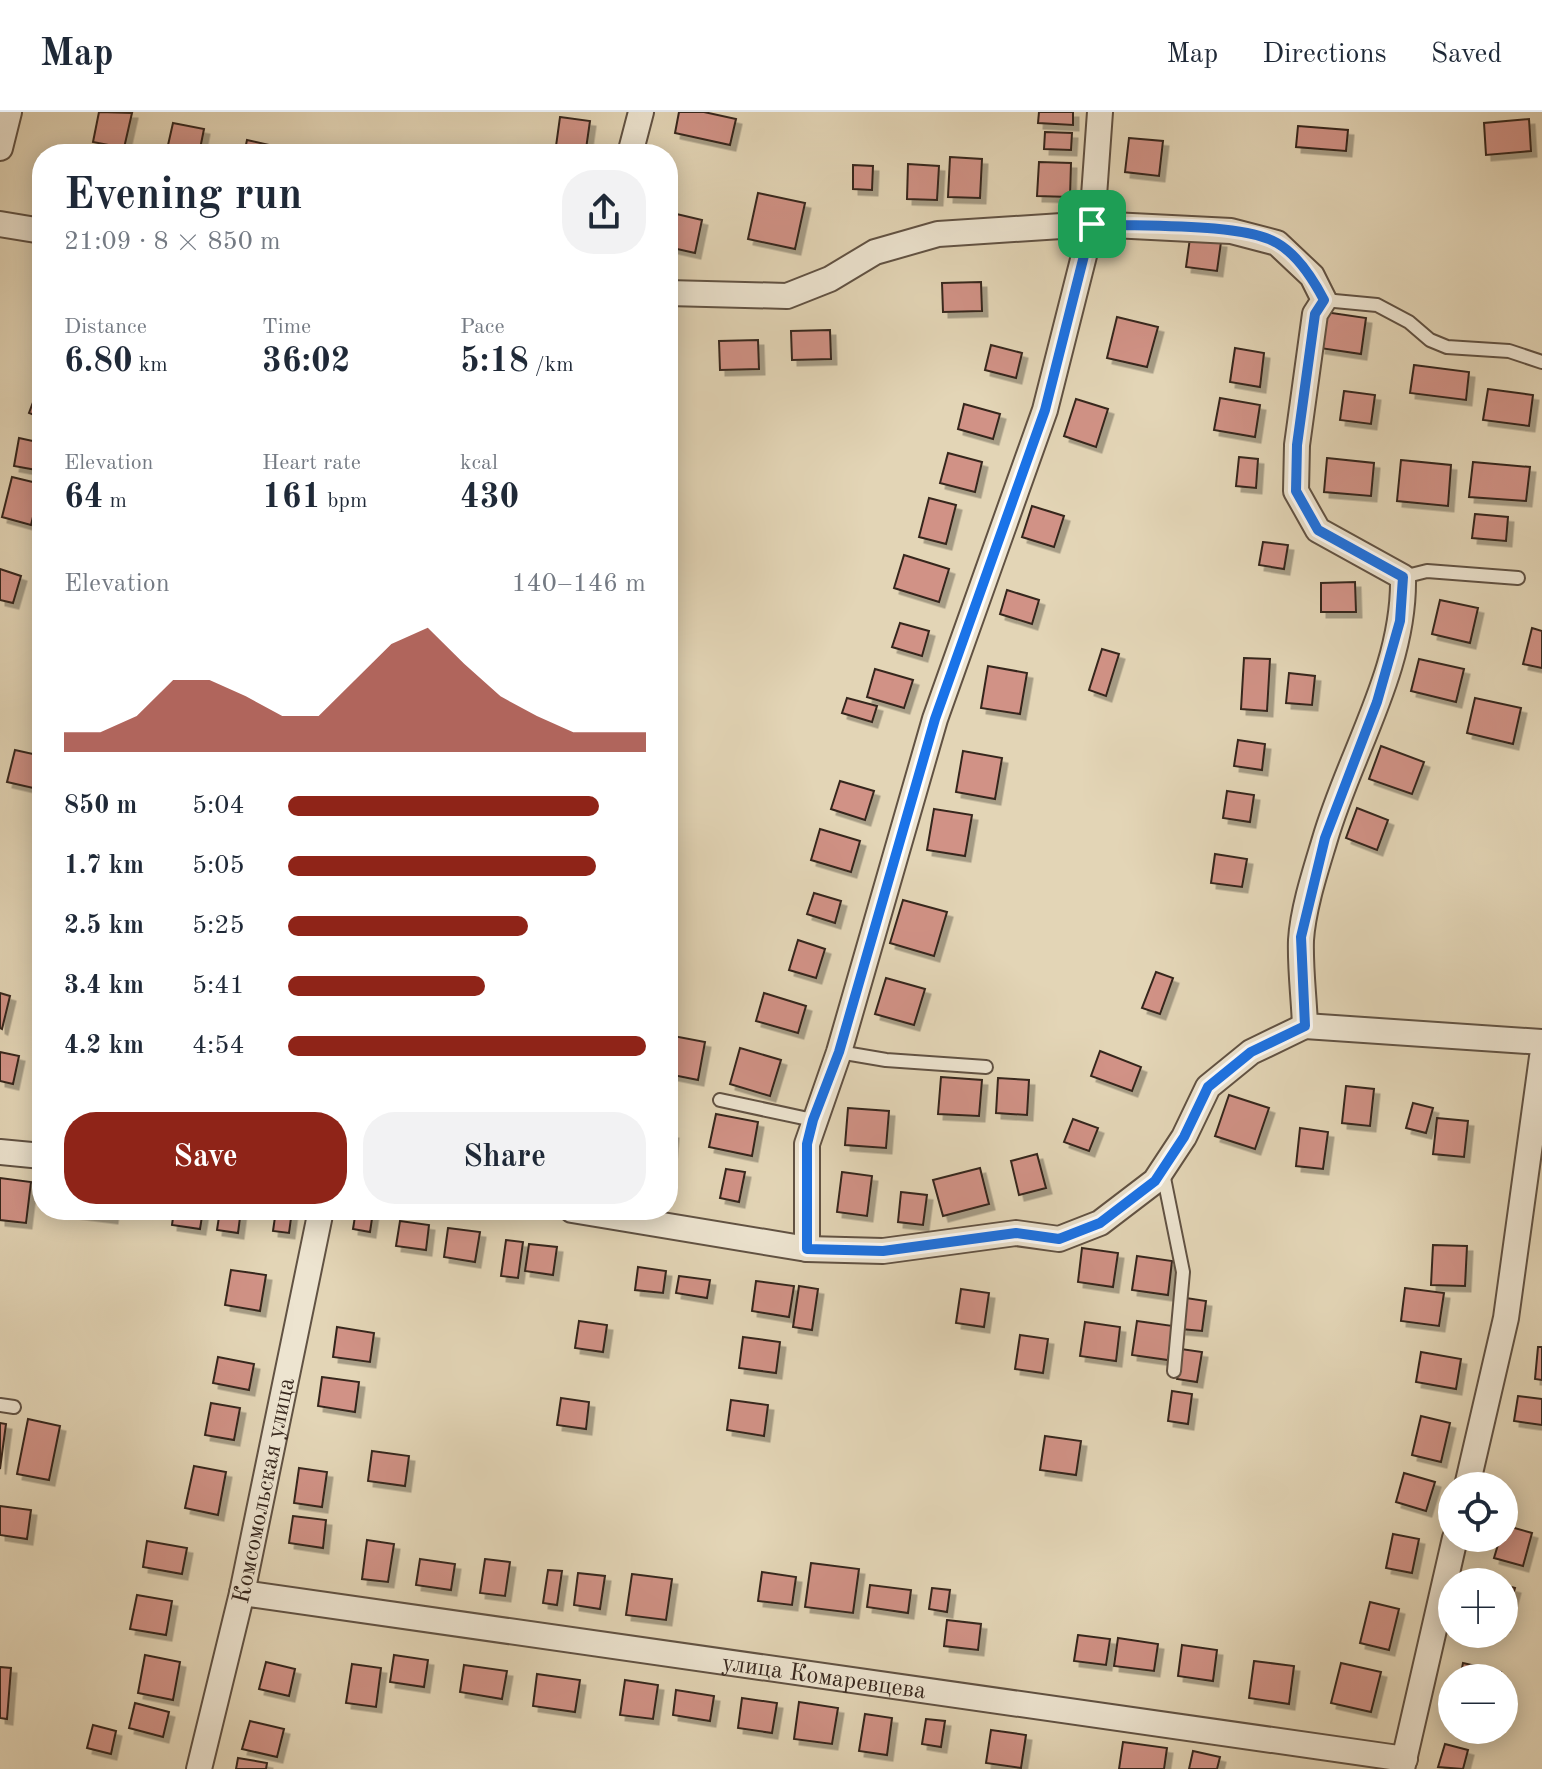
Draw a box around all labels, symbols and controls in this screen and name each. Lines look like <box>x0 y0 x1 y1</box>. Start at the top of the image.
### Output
text: Map <box>40 36 114 74</box>
text: Map <box>1166 41 1218 69</box>
text: Directions <box>1262 41 1387 69</box>
text: Saved <box>1431 41 1502 69</box>
button: share <box>562 170 646 254</box>
text: Evening run <box>64 174 302 218</box>
pin <box>1058 190 1126 258</box>
icon: arrive <box>1070 202 1114 246</box>
text: 21:09 · 8 × 850 m <box>64 229 281 255</box>
text: Distance <box>64 316 147 338</box>
text: Time <box>262 316 311 338</box>
text: Pace <box>460 316 505 338</box>
text: 6.80 <box>64 345 133 379</box>
text: 36:02 <box>262 345 350 379</box>
text: 5:18 <box>460 345 529 379</box>
text: km <box>133 354 168 376</box>
text: /km <box>529 354 574 376</box>
text: Elevation <box>64 452 154 474</box>
text: Heart rate <box>262 452 361 474</box>
text: kcal <box>460 452 498 474</box>
text: 64 <box>64 481 103 515</box>
text: 161 <box>262 481 321 515</box>
text: 430 <box>460 481 519 515</box>
text: m <box>103 490 127 512</box>
text: bpm <box>321 490 367 512</box>
text: Elevation <box>64 571 170 597</box>
text: 140–146 m <box>511 571 646 597</box>
text: 850 m <box>64 793 137 819</box>
text: 5:04 <box>192 793 245 819</box>
text: 1.7 km <box>64 853 144 879</box>
text: 5:05 <box>192 853 245 879</box>
text: 2.5 km <box>64 913 144 939</box>
text: 5:25 <box>192 913 245 939</box>
text: 3.4 km <box>64 973 144 999</box>
text: 5:41 <box>192 973 245 999</box>
text: 4.2 km <box>64 1033 144 1059</box>
text: 4:54 <box>192 1033 245 1059</box>
button: Save <box>64 1112 347 1204</box>
button: Share <box>363 1112 646 1204</box>
street label: Комсомольская улица <box>230 1376 300 1606</box>
map controls <box>1438 1472 1518 1744</box>
button: locate <box>1438 1472 1518 1552</box>
button: + <box>1438 1568 1518 1648</box>
street label: улица Комаревцева <box>720 1652 928 1705</box>
button: − <box>1438 1664 1518 1744</box>

